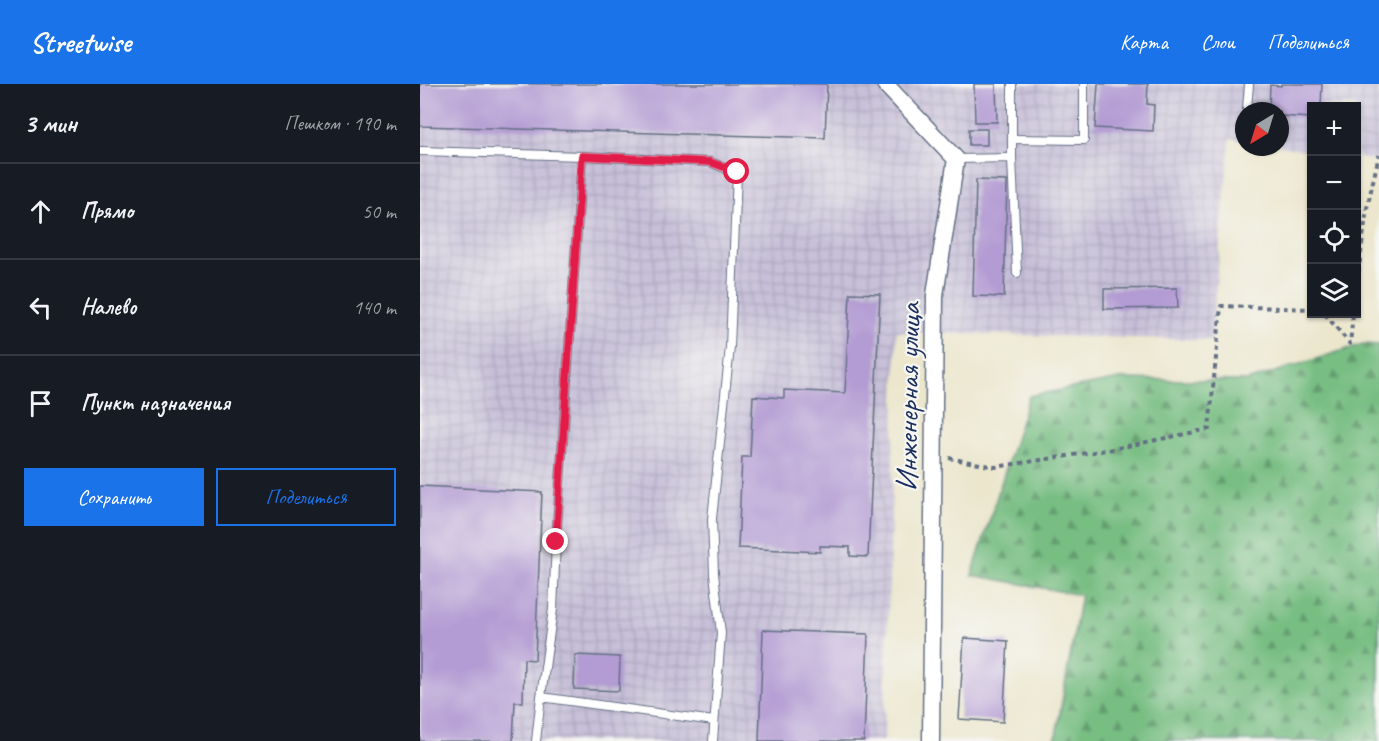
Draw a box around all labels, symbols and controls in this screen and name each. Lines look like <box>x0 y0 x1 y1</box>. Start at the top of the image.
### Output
text: Streetwise <box>30 25 131 60</box>
text: Карта <box>1120 29 1168 55</box>
text: Слои <box>1201 29 1235 55</box>
text: Поделиться <box>1268 29 1349 55</box>
north arrow <box>1235 102 1289 156</box>
map controls <box>1307 102 1361 318</box>
button: + <box>1307 102 1361 156</box>
text: 3 мин <box>24 107 77 140</box>
text: Пешком · 190 m <box>284 111 396 136</box>
button: − <box>1307 156 1361 210</box>
route start <box>723 158 749 184</box>
icon: ahead <box>24 195 57 228</box>
text: Прямо <box>81 197 133 225</box>
text: 50 m <box>362 199 396 224</box>
button: locate <box>1307 210 1361 264</box>
button: layers <box>1307 264 1361 318</box>
icon: left <box>24 291 57 324</box>
text: Налево <box>81 293 137 321</box>
text: 140 m <box>353 295 396 320</box>
street label: Инженерная улица <box>887 301 929 492</box>
icon: arrive <box>24 387 57 420</box>
text: Пункт назначения <box>81 389 230 417</box>
button: Сохранить <box>24 468 204 526</box>
button: Поделиться <box>216 468 396 526</box>
route end <box>542 528 568 554</box>

